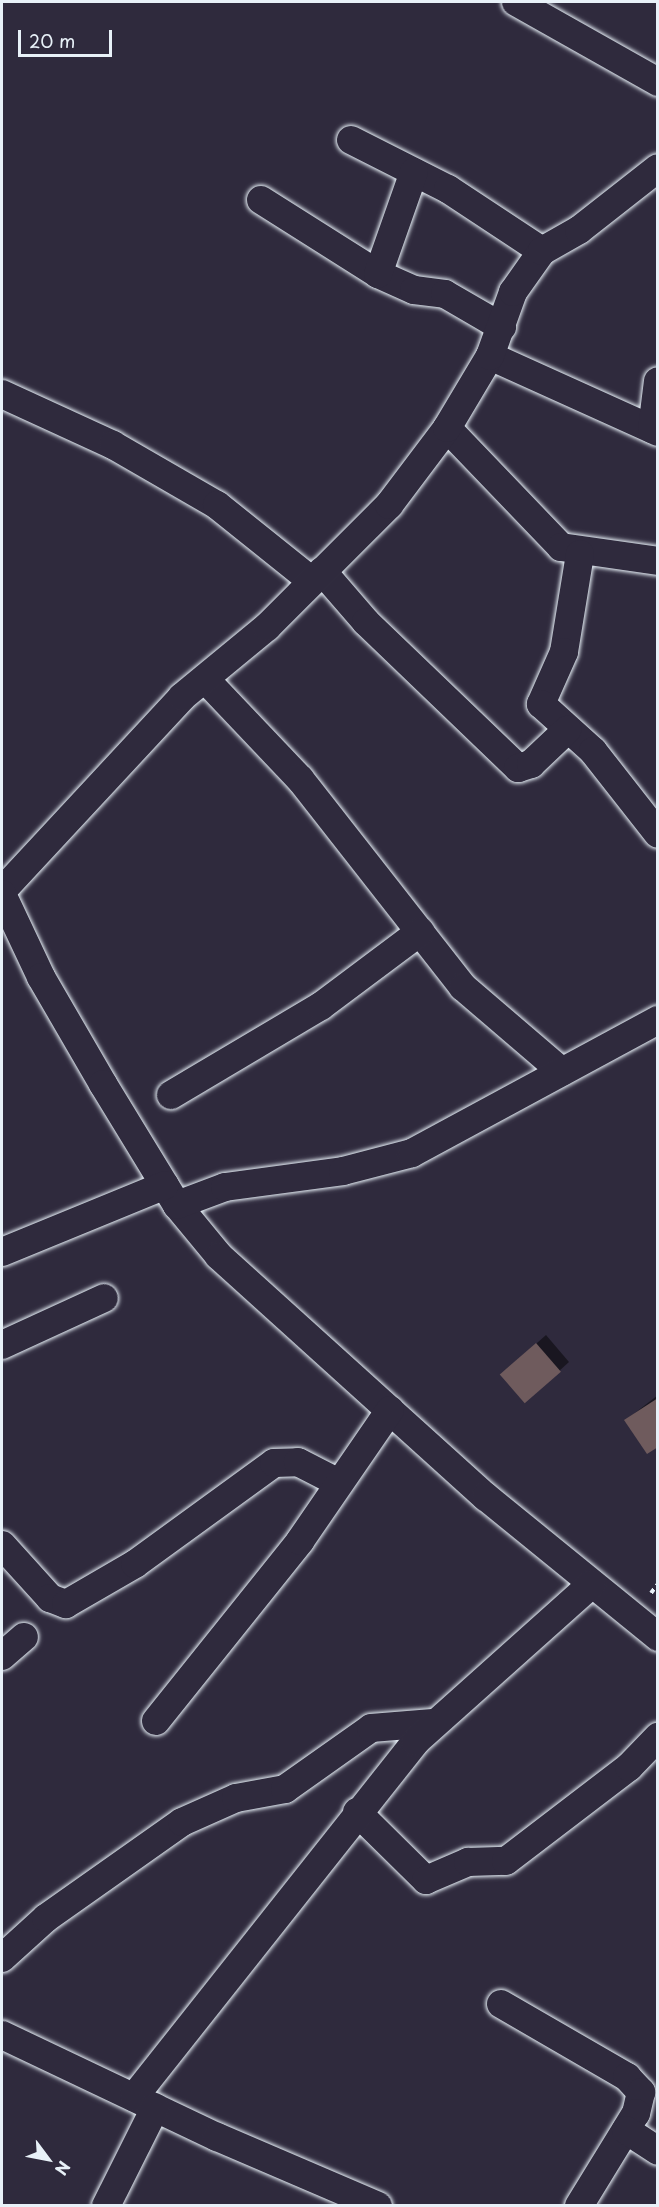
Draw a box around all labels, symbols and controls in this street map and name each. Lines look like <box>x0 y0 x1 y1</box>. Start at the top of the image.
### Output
scale bar <box>21 18 116 56</box>
text: 20 m <box>29 27 75 54</box>
north arrow <box>18 2129 78 2189</box>
text: N <box>50 2157 77 2180</box>

